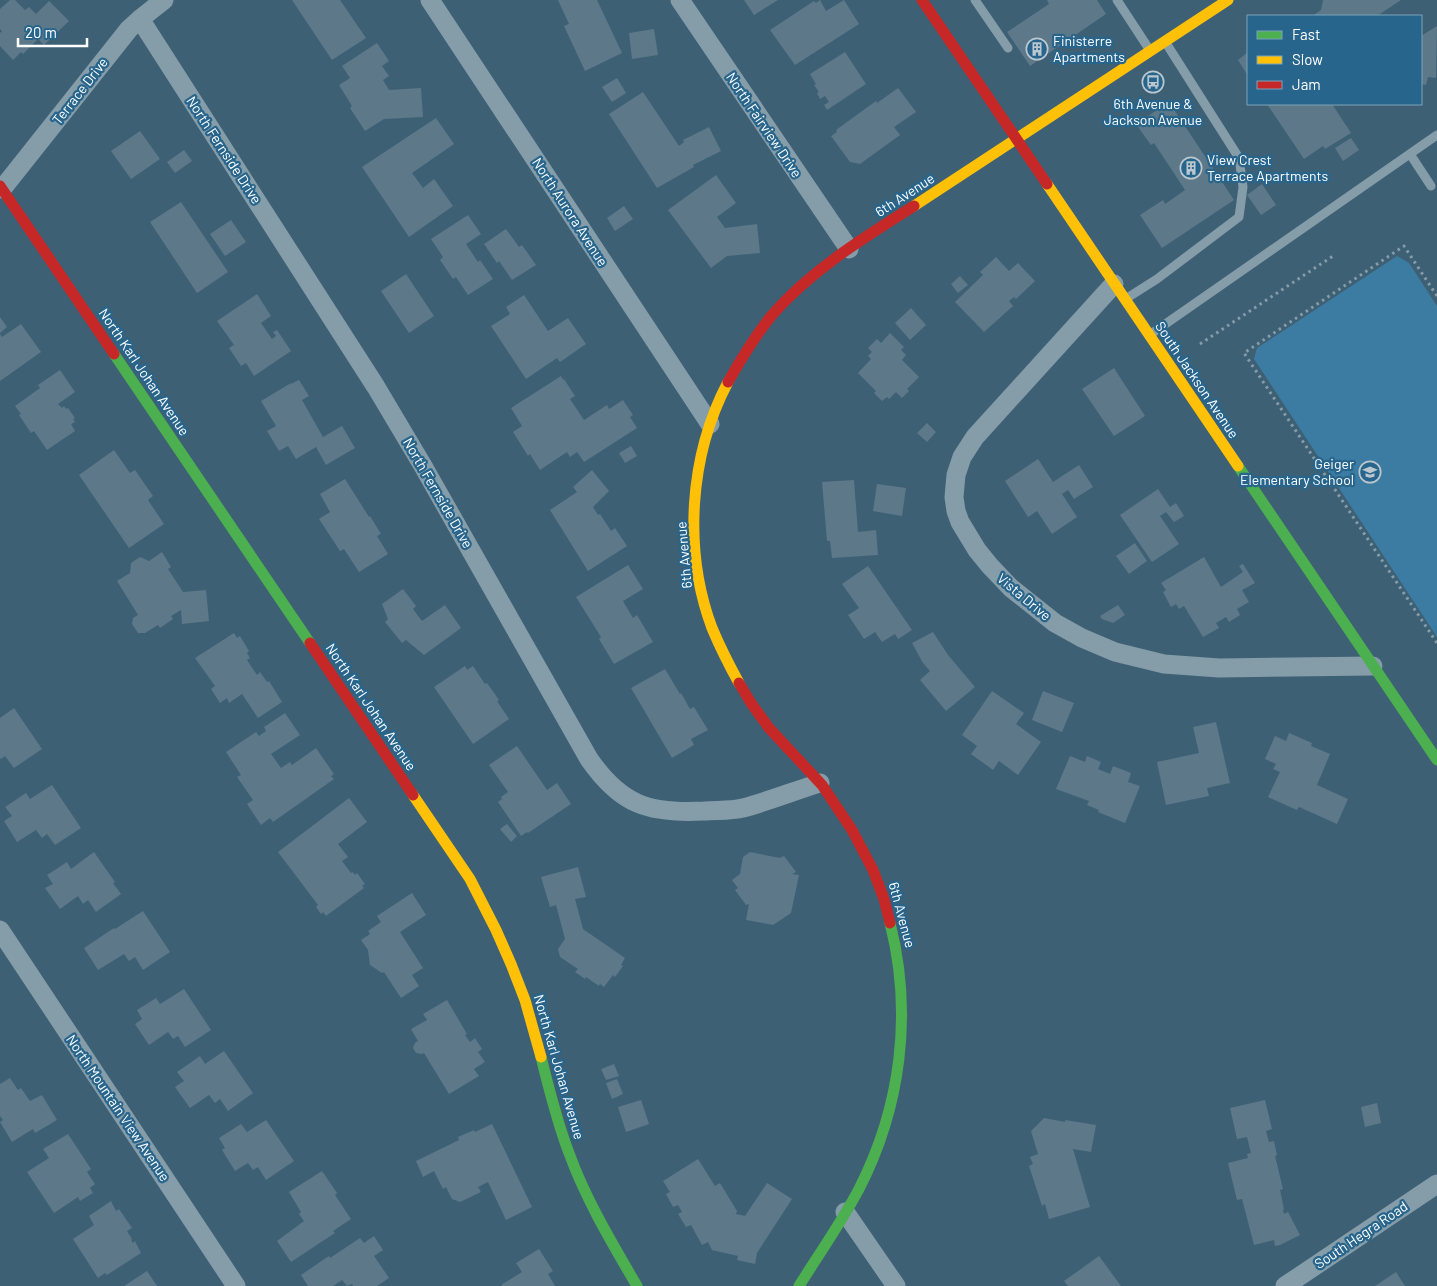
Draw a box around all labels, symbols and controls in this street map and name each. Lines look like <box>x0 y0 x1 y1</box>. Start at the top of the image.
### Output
scale bar <box>18 15 86 47</box>
legend <box>1247 15 1422 105</box>
text: 20 m <box>25 23 57 41</box>
text: Fast <box>1292 25 1320 43</box>
place label: Finisterre Apartments <box>1053 32 1125 65</box>
building icon: Finisterre Apartments <box>1025 37 1049 61</box>
text: Slow <box>1292 50 1323 68</box>
street label: Terrace Drive <box>48 54 111 128</box>
street label: North Fairview Drive <box>723 69 806 181</box>
bus stop icon: 6th Avenue & Jackson Avenue <box>1141 70 1165 94</box>
text: Jam <box>1292 75 1321 93</box>
street label: North Fernside Drive <box>183 93 266 207</box>
place label: 6th Avenue & Jackson Avenue <box>1104 95 1202 128</box>
place label: View Crest Terrace Apartments <box>1207 151 1329 184</box>
street label: North Aurora Avenue <box>529 154 612 269</box>
building icon: View Crest Terrace Apartments <box>1179 156 1203 180</box>
street label: 6th Avenue <box>872 169 938 220</box>
street label: North Karl Johan Avenue <box>95 305 193 439</box>
street label: South Jackson Avenue <box>1152 318 1243 441</box>
street label: North Fernside Drive <box>400 434 477 551</box>
place label: Geiger Elementary School <box>1240 455 1354 488</box>
school or university icon: Geiger Elementary School <box>1358 460 1382 484</box>
street label: 6th Avenue <box>672 521 695 589</box>
street label: Vista Drive <box>994 569 1055 624</box>
street label: North Karl Johan Avenue <box>322 640 420 774</box>
street label: 6th Avenue <box>886 880 919 950</box>
street label: North Karl Johan Avenue <box>531 992 588 1141</box>
street label: North Mountain View Avenue <box>63 1031 174 1184</box>
street label: South Hegra Road <box>1311 1197 1411 1272</box>

